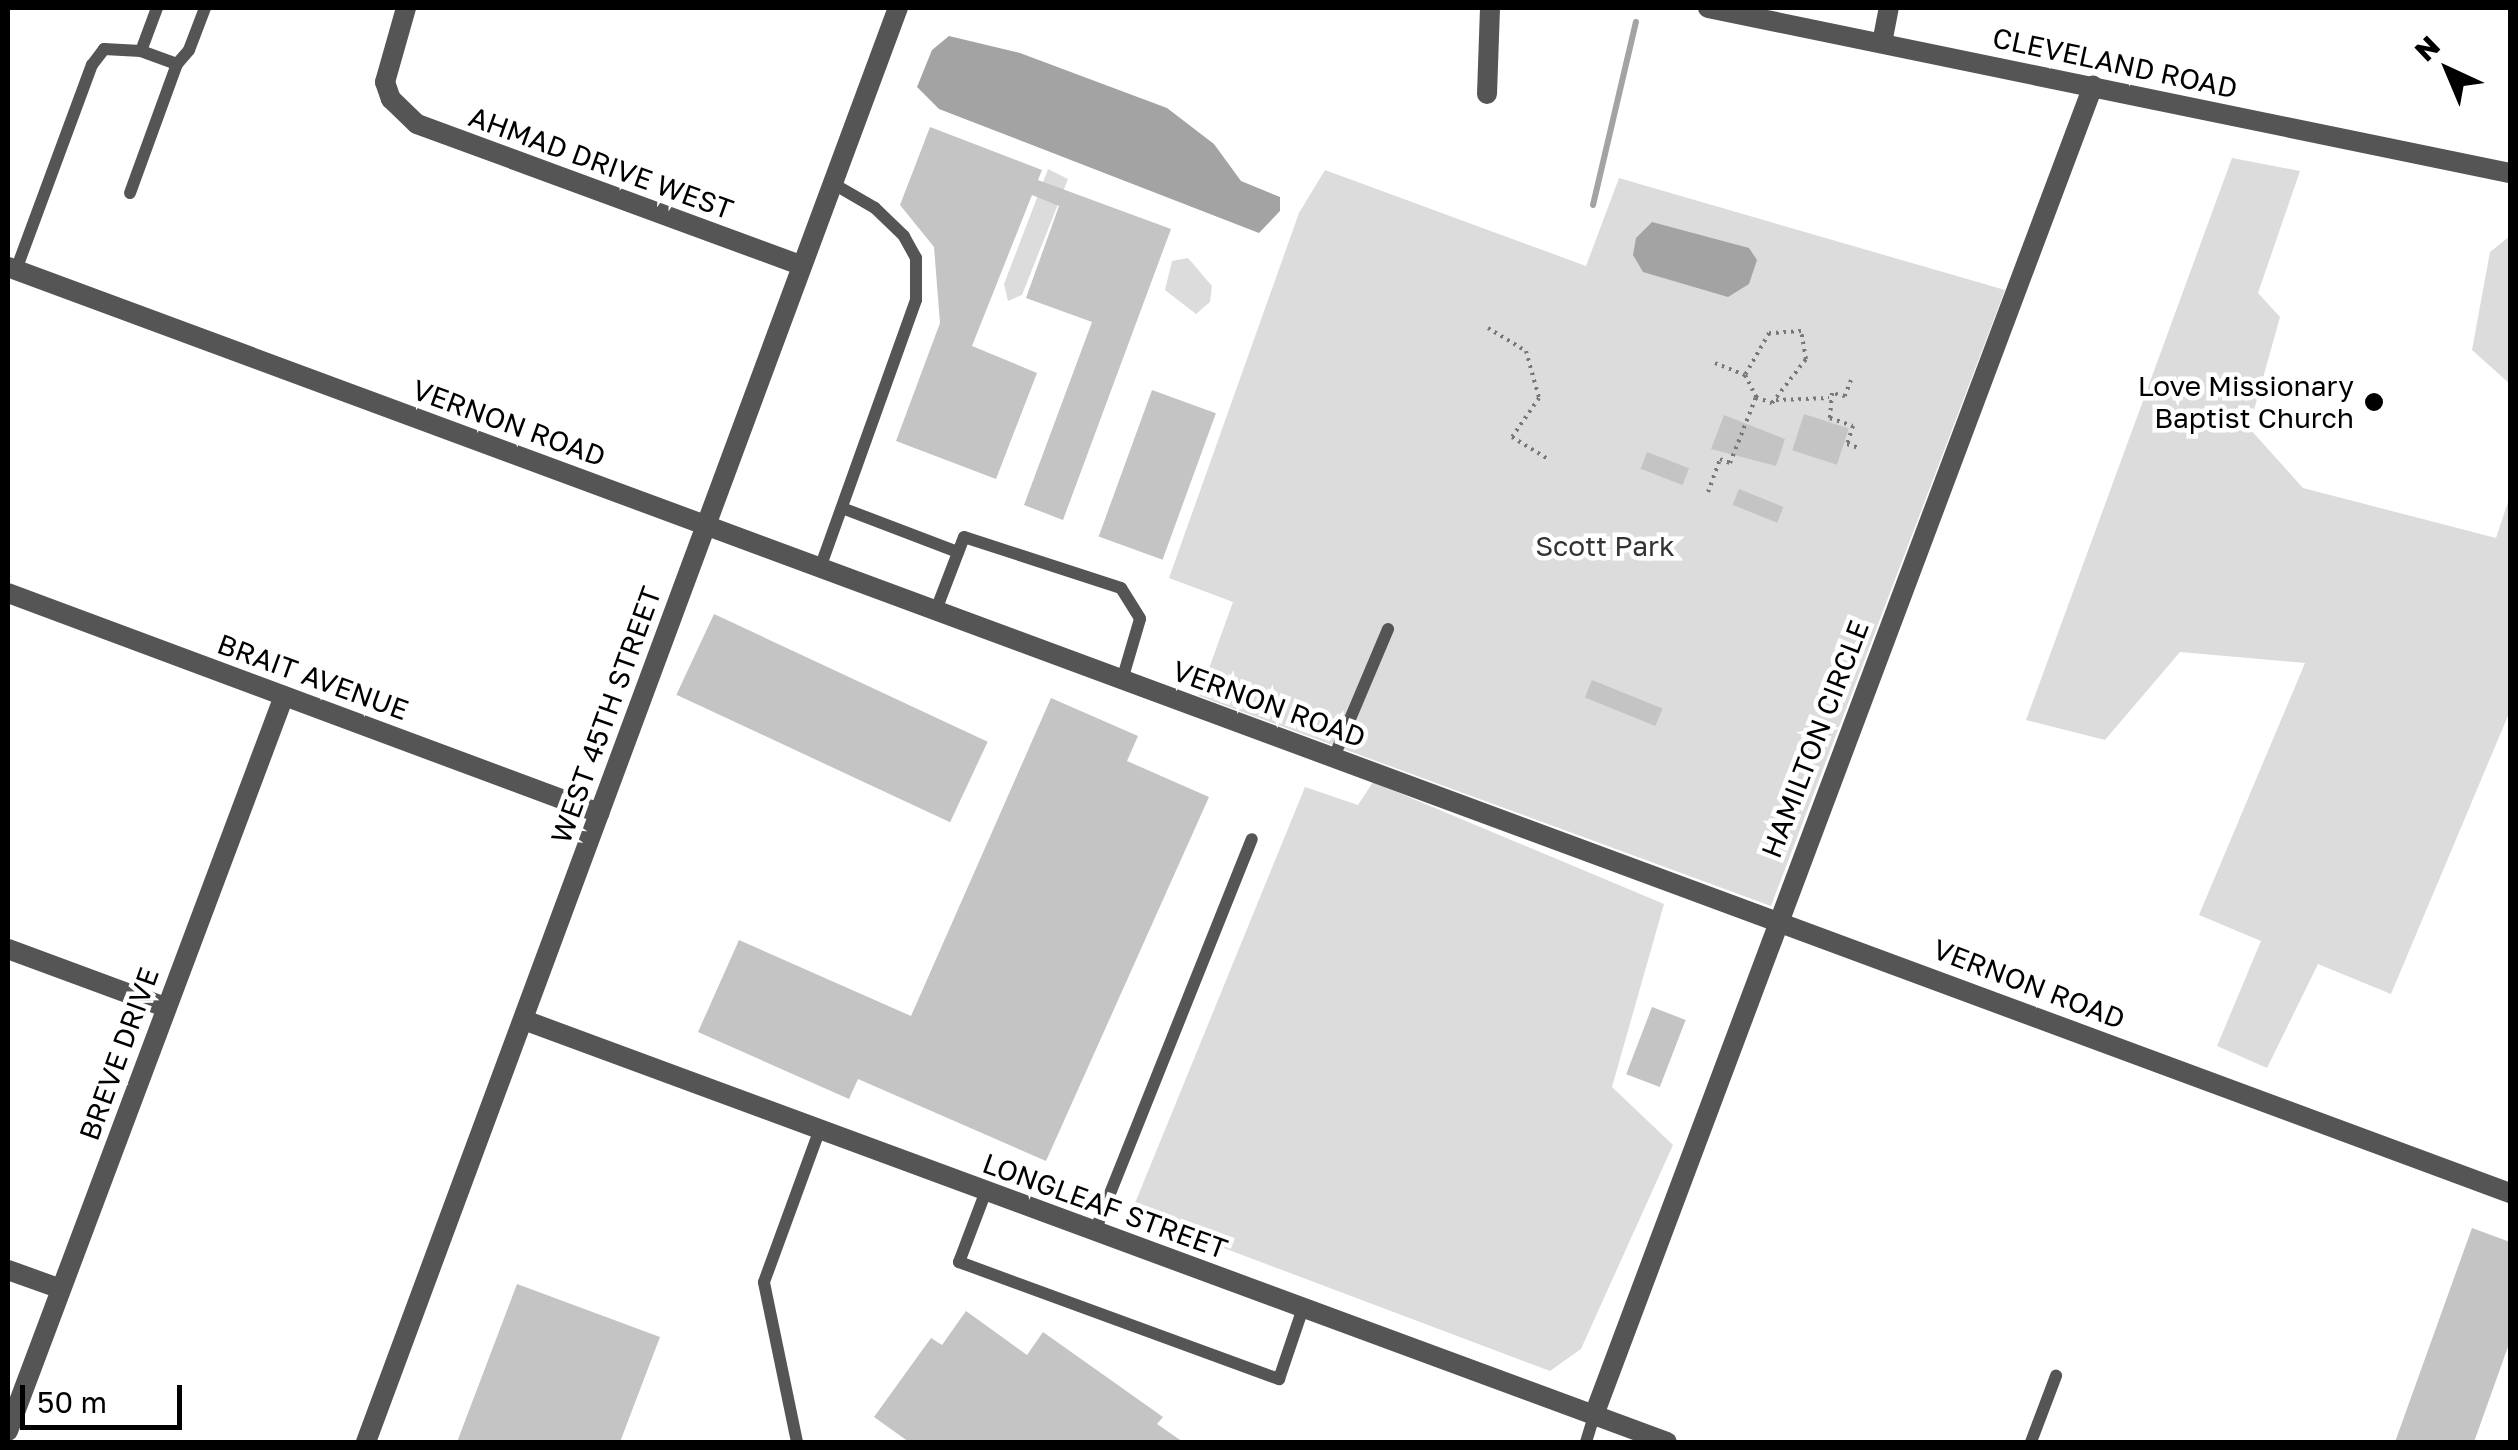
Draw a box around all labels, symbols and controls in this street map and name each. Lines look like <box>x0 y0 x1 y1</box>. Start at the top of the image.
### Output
north arrow <box>2398 20 2498 120</box>
street label: CLEVELAND ROAD <box>1990 21 2240 105</box>
text: N <box>2408 29 2446 67</box>
street label: AHMAD DRIVE WEST <box>464 100 738 226</box>
place label: Love Missionary Baptist Church <box>2138 369 2354 435</box>
street label: VERNON ROAD <box>408 373 610 473</box>
marker: Love Missionary Baptist Church <box>2363 391 2385 413</box>
park label: Scott Park <box>1535 529 1675 563</box>
street label: WEST 45TH STREET <box>544 582 668 848</box>
street label: HAMILTON CIRCLE <box>1754 616 1876 862</box>
street label: BRAIT AVENUE <box>213 627 413 727</box>
street label: VERNON ROAD <box>1168 654 1370 754</box>
street label: VERNON ROAD <box>1928 932 2130 1036</box>
street label: BREVE DRIVE <box>72 963 166 1145</box>
street label: LONGLEAF STREET <box>978 1146 1232 1266</box>
scale bar <box>25 1365 188 1427</box>
text: 50 m <box>37 1384 107 1420</box>

